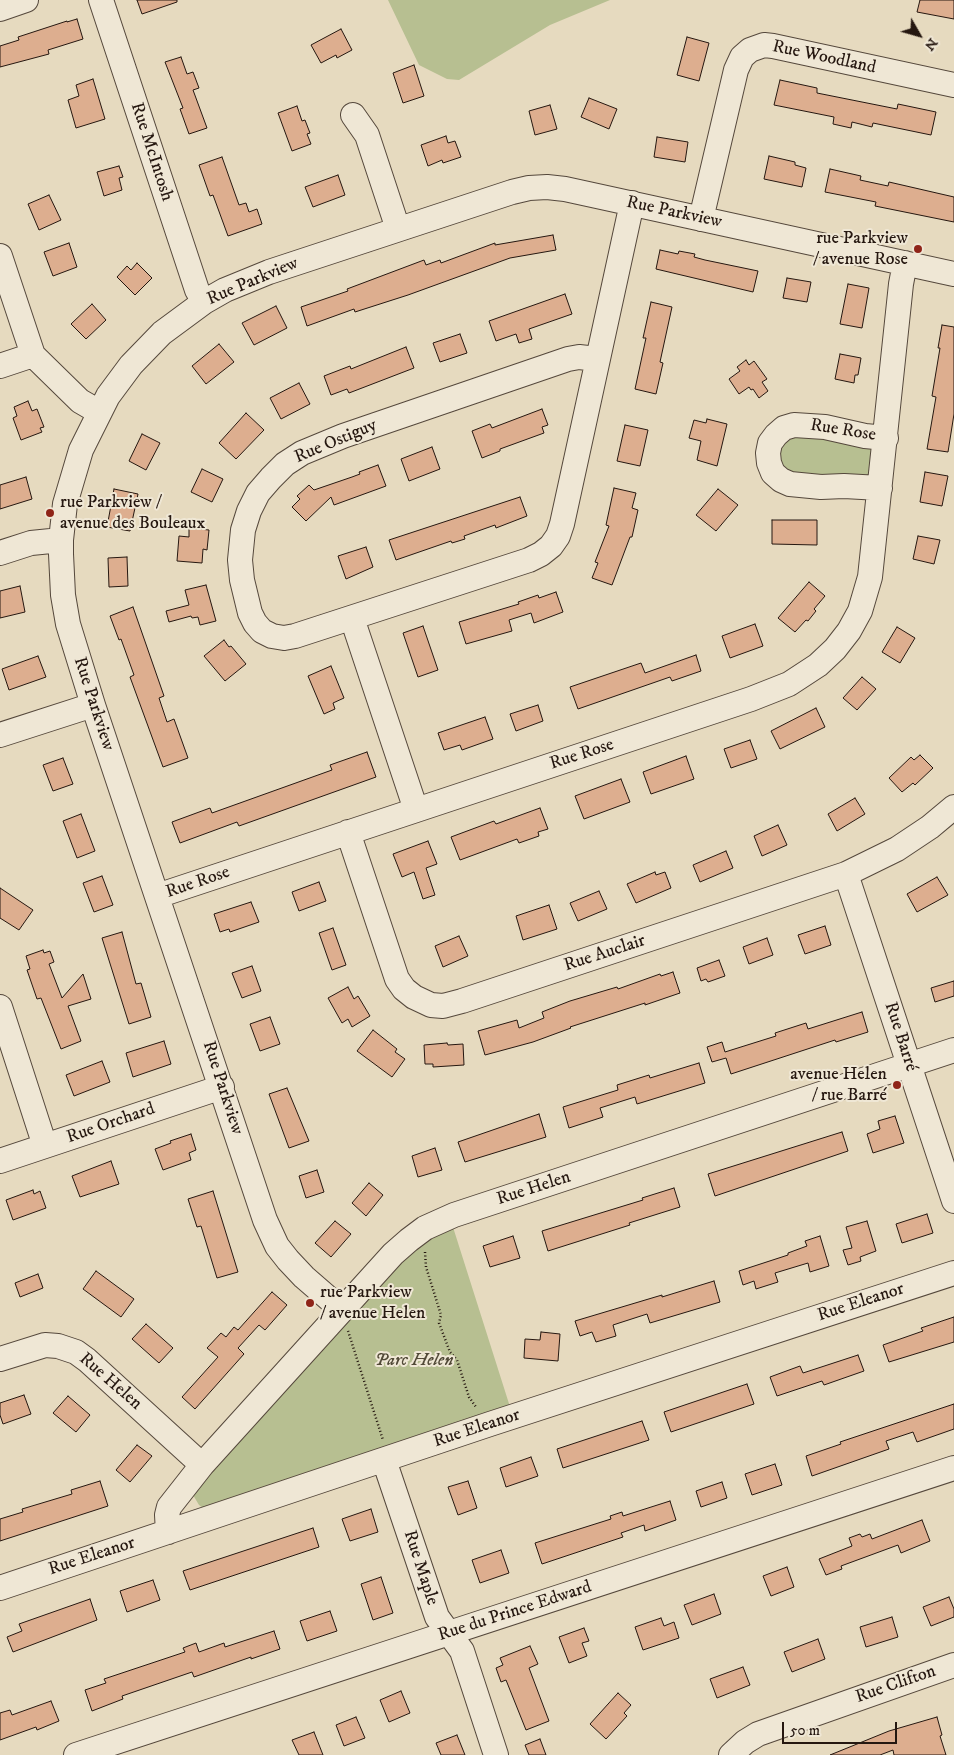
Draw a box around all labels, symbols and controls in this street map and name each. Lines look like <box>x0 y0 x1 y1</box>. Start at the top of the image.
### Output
north arrow <box>894 10 944 60</box>
text: N <box>920 34 941 54</box>
street label: Rue Woodland <box>770 36 878 80</box>
street label: Rue McIntosh <box>125 100 177 204</box>
street label: Rue Parkview <box>624 192 724 234</box>
place label: rue Parkview / avenue Rose <box>813 228 908 270</box>
marker: rue Parkview / avenue Rose <box>912 243 924 255</box>
street label: Rue Parkview <box>204 253 302 311</box>
street label: Rue Ostiguy <box>292 415 380 469</box>
street label: Rue Rose <box>809 415 877 447</box>
place label: rue Parkview / avenue des Bouleaux <box>60 492 205 534</box>
marker: rue Parkview / avenue des Bouleaux <box>44 507 56 519</box>
street label: Rue Parkview <box>68 654 118 754</box>
street label: Rue Rose <box>547 735 617 775</box>
street label: Rue Rose <box>163 862 233 904</box>
street label: Rue Auclair <box>562 931 648 977</box>
street label: Rue Barré <box>879 999 921 1075</box>
street label: Rue Parkview <box>197 1038 247 1138</box>
place label: avenue Helen / rue Barré <box>790 1064 887 1106</box>
marker: avenue Helen / rue Barré <box>891 1079 903 1091</box>
street label: Rue Orchard <box>64 1099 158 1149</box>
street label: Rue Helen <box>494 1167 574 1211</box>
street label: Rue Eleanor <box>815 1279 907 1327</box>
place label: rue Parkview / avenue Helen <box>320 1282 425 1325</box>
marker: rue Parkview / avenue Helen <box>304 1297 316 1309</box>
street label: Rue Helen <box>74 1349 146 1415</box>
park label: Parc Helen <box>375 1350 453 1372</box>
street label: Rue Eleanor <box>431 1405 523 1453</box>
street label: Rue Maple <box>398 1528 442 1608</box>
street label: Rue Eleanor <box>46 1533 138 1581</box>
street label: Rue du Prince Edward <box>436 1577 594 1647</box>
street label: Rue Clifton <box>853 1661 939 1709</box>
scale bar <box>784 1712 899 1744</box>
text: 50 m <box>790 1721 820 1740</box>

